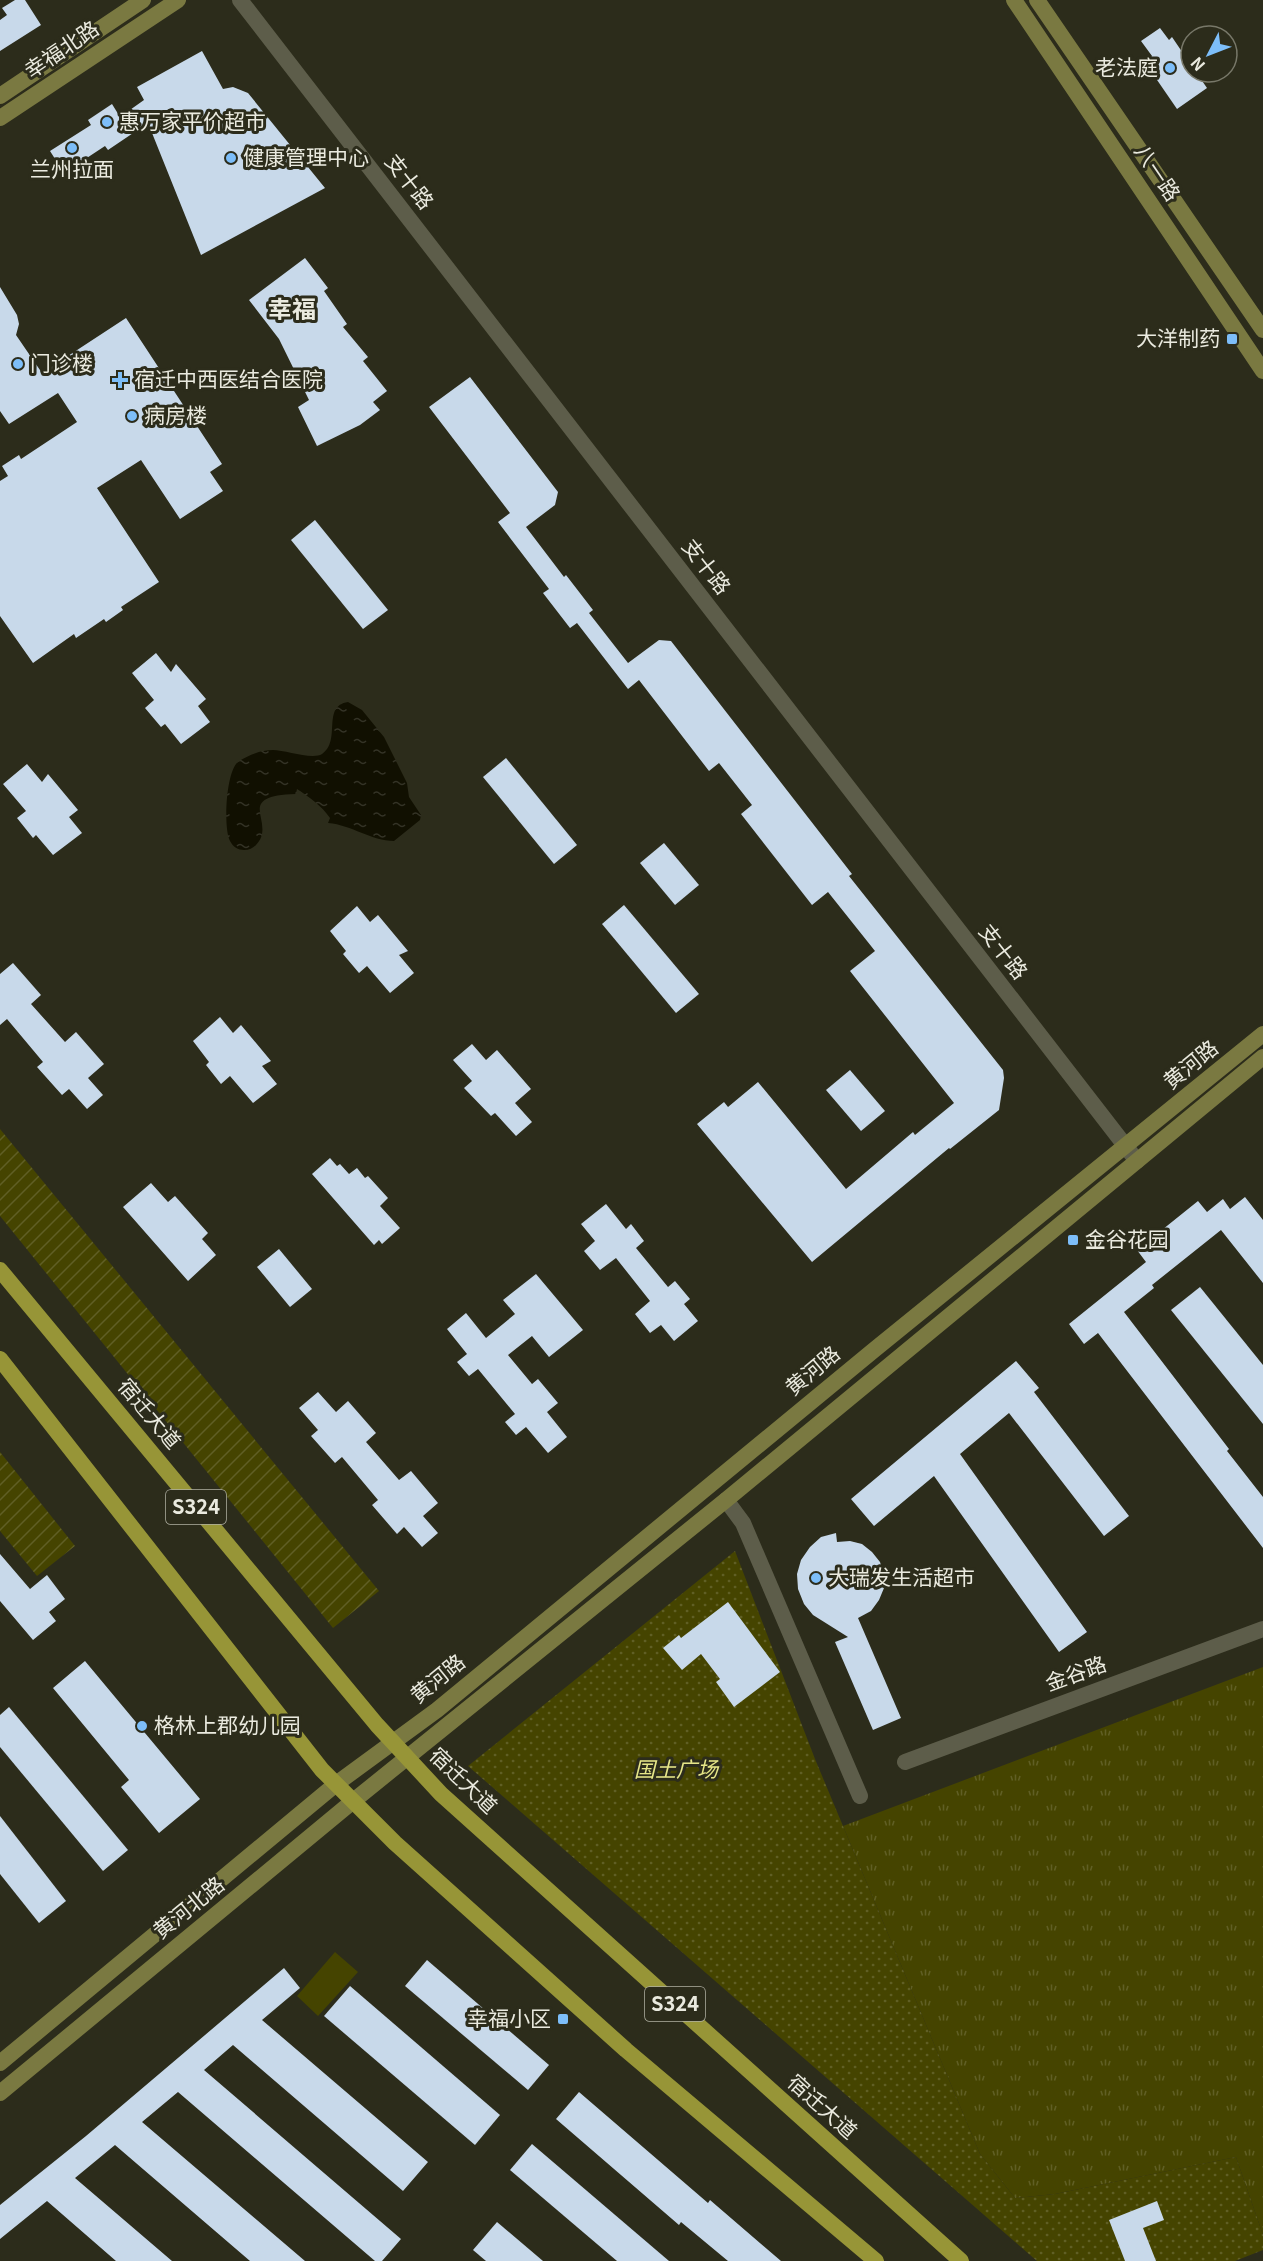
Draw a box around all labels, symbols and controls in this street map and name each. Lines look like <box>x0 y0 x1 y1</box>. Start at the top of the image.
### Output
street label: 幸福北路 <box>18 12 104 84</box>
north arrow <box>1179 24 1239 84</box>
place label: 老法庭 <box>1095 51 1158 81</box>
text: N <box>1184 52 1210 77</box>
marker: 老法庭 <box>1163 61 1177 75</box>
place label: 惠万家平价超市 <box>119 105 266 135</box>
marker: 惠万家平价超市 <box>100 115 114 129</box>
street label: 八一路 <box>1129 137 1189 206</box>
marker: 兰州拉面 <box>65 141 79 155</box>
place label: 健康管理中心 <box>243 141 369 171</box>
street label: 支十路 <box>379 147 442 215</box>
marker: 健康管理中心 <box>224 151 238 165</box>
place label: 兰州拉面 <box>30 153 114 183</box>
district label: 幸福 <box>268 290 316 325</box>
place label: 大洋制药 <box>1136 322 1220 352</box>
marker: 大洋制药 <box>1225 332 1239 346</box>
place label: 门诊楼 <box>30 347 93 377</box>
marker: 门诊楼 <box>11 357 25 371</box>
place label: 宿迁中西医结合医院 <box>134 363 323 393</box>
marker: 宿迁中西医结合医院 <box>111 371 129 389</box>
place label: 病房楼 <box>144 399 207 429</box>
marker: 病房楼 <box>125 409 139 423</box>
street label: 支十路 <box>676 532 739 600</box>
street label: 支十路 <box>973 917 1036 985</box>
street label: 黄河路 <box>1156 1032 1224 1095</box>
place label: 金谷花园 <box>1085 1223 1169 1253</box>
marker: 金谷花园 <box>1066 1233 1080 1247</box>
street label: 黄河路 <box>778 1338 845 1401</box>
street label: 宿迁大道 <box>112 1371 189 1455</box>
road number: S324 <box>166 1490 226 1524</box>
place label: 大瑞发生活超市 <box>828 1561 975 1591</box>
marker: 大瑞发生活超市 <box>809 1571 823 1585</box>
street label: 黄河路 <box>403 1646 471 1709</box>
street label: 金谷路 <box>1041 1647 1110 1697</box>
place label: 格林上郡幼儿园 <box>154 1709 301 1739</box>
marker: 格林上郡幼儿园 <box>135 1719 149 1733</box>
street label: 宿迁大道 <box>424 1740 505 1820</box>
park label: 国土广场 <box>634 1753 720 1783</box>
street label: 黄河北路 <box>146 1868 230 1945</box>
road number: S324 <box>645 1987 705 2021</box>
place label: 幸福小区 <box>467 2002 551 2032</box>
marker: 幸福小区 <box>556 2012 570 2026</box>
street label: 宿迁大道 <box>782 2066 865 2145</box>

